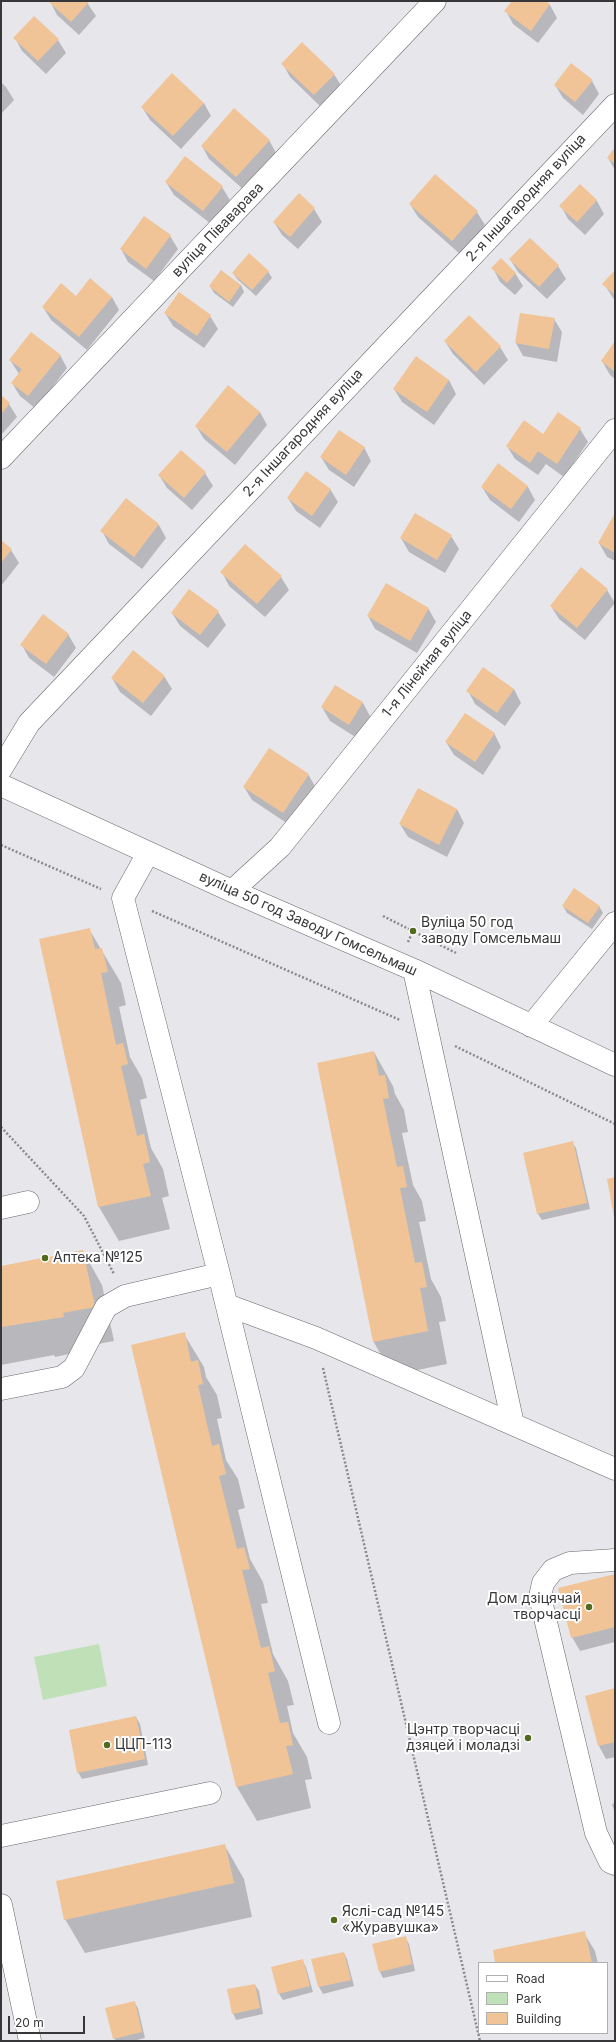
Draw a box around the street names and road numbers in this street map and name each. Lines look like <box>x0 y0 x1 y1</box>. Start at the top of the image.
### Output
street label: 2-я Іншагародняя вуліца <box>462 131 590 265</box>
street label: вуліца Піваварава <box>169 179 267 281</box>
street label: 2-я Іншагародняя вуліца <box>239 366 367 500</box>
street label: 1-я Лінейная вуліца <box>379 607 475 721</box>
street label: вуліца 50 год Заводу Гомсельмаш <box>196 868 420 980</box>

